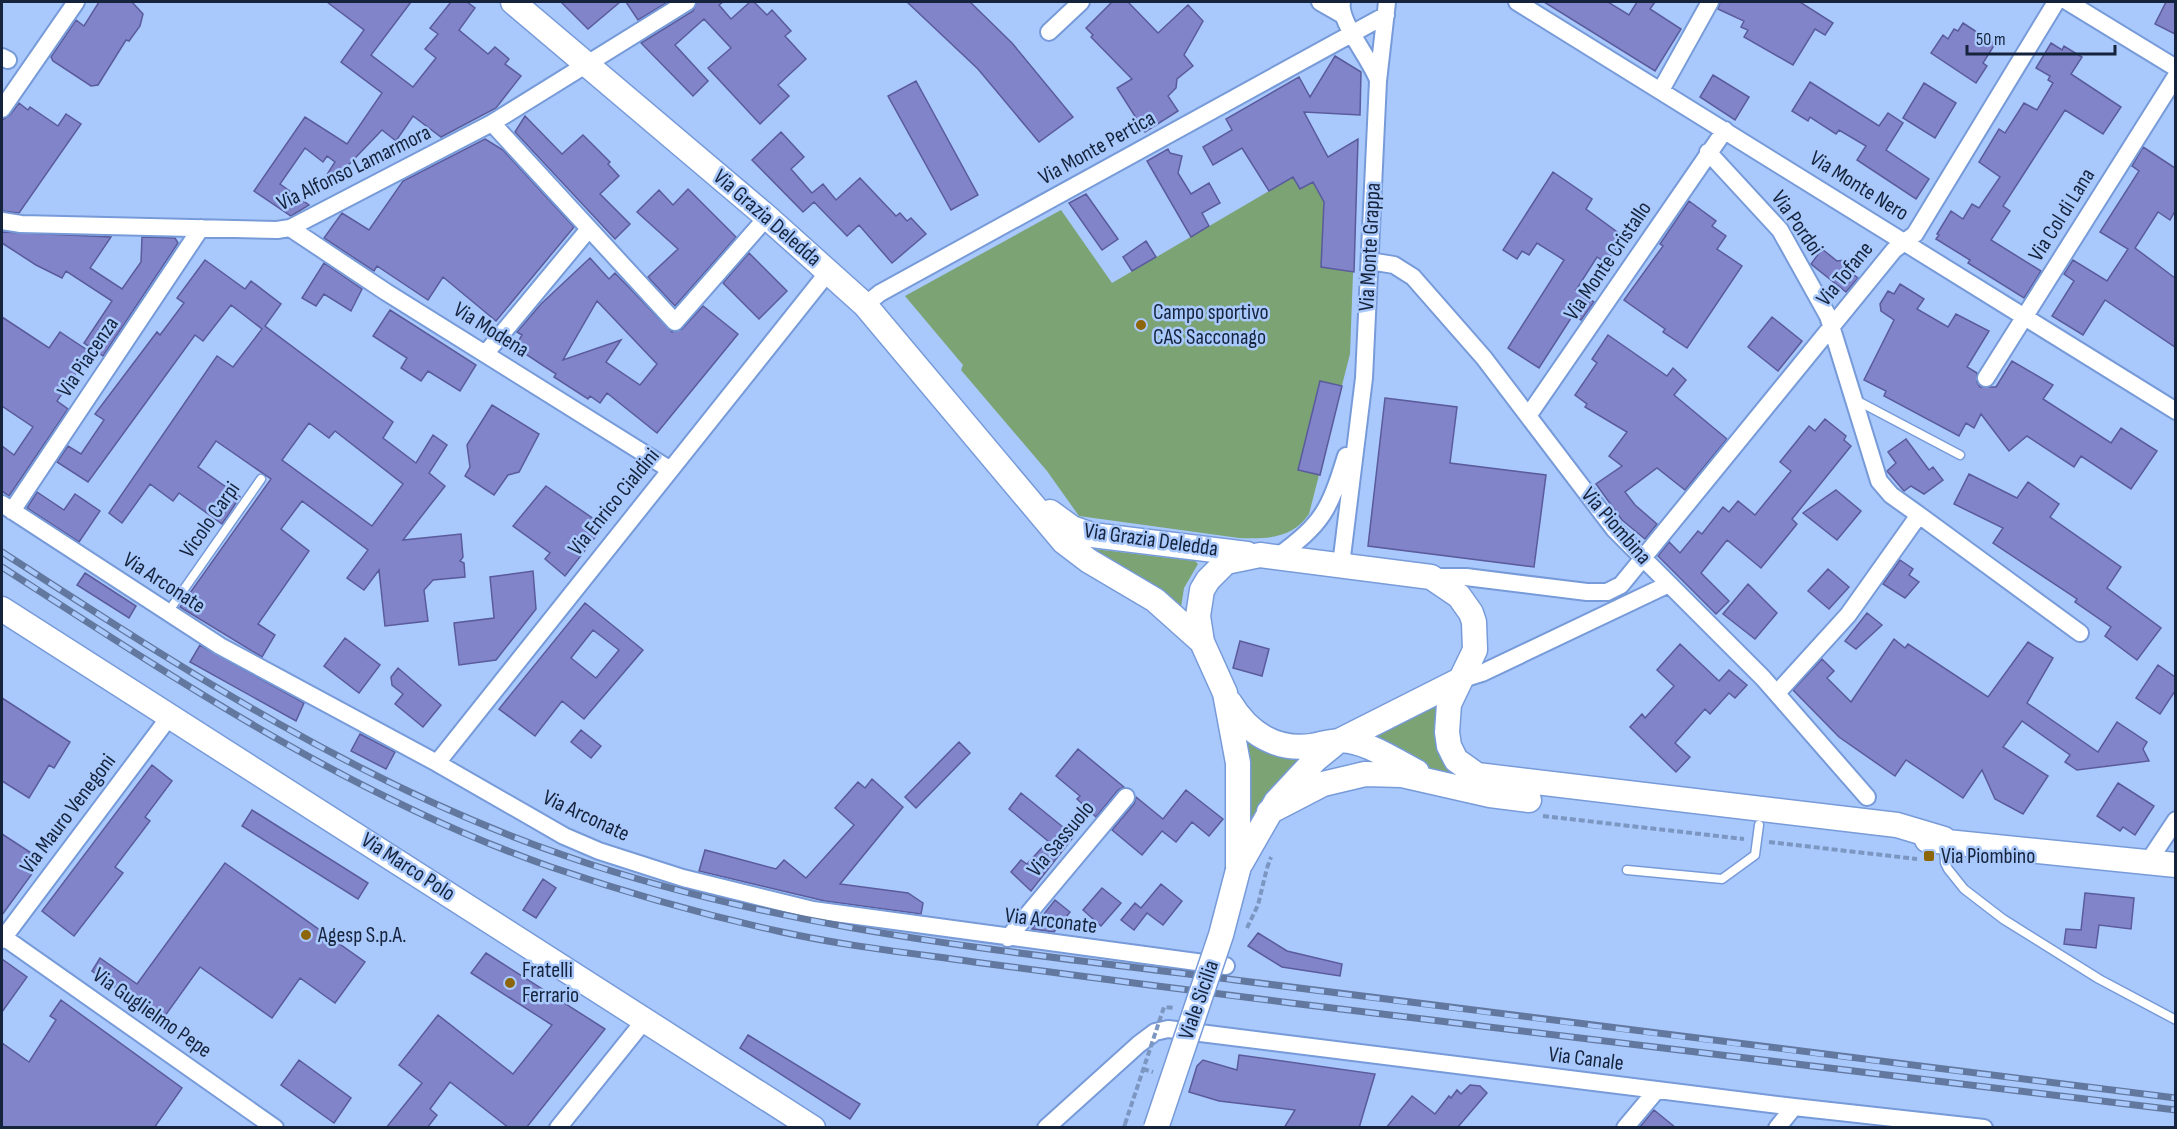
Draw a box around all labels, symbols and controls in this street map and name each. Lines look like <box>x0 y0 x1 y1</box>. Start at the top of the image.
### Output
scale bar <box>1967 18 2116 56</box>
text: 50 m <box>1976 29 2006 50</box>
street label: Via Monte Pertica <box>1034 105 1160 191</box>
street label: Via Alfonso Lamarmora <box>273 119 435 217</box>
street label: Via Monte Nero <box>1804 145 1914 227</box>
street label: Via Grazia Deledda <box>707 164 827 272</box>
street label: Via Col di Lana <box>2023 164 2101 266</box>
street label: Via Monte Grappa <box>1353 182 1387 312</box>
street label: Via Pordoi <box>1765 185 1829 261</box>
street label: Via Monte Cristallo <box>1558 196 1658 326</box>
street label: Via Tofane <box>1811 236 1879 312</box>
street label: Via Modena <box>448 296 534 364</box>
place label: Campo sportivo CAS Sacconago <box>1153 299 1269 351</box>
street label: Via Piacenza <box>51 312 125 402</box>
marker: Campo sportivo CAS Sacconago <box>1134 318 1148 332</box>
street label: Via Enrico Cialdini <box>563 443 665 561</box>
street label: Vicolo Carpi <box>174 477 246 563</box>
street label: Via Piombina <box>1575 482 1657 570</box>
street label: Via Grazia Deledda <box>1082 517 1220 563</box>
street label: Via Arconate <box>118 546 210 620</box>
street label: Via Mauro Venegoni <box>14 749 122 879</box>
street label: Via Arconate <box>538 784 634 848</box>
street label: Via Sassuolo <box>1021 795 1101 883</box>
street label: Via Marco Polo <box>356 827 460 907</box>
place label: Via Piombino <box>1941 843 2035 870</box>
marker: Via Piombino <box>1922 849 1936 863</box>
street label: Via Arconate <box>1003 902 1099 940</box>
place label: Agesp S.p.A. <box>317 922 406 949</box>
marker: Agesp S.p.A. <box>299 928 313 942</box>
place label: Fratelli Ferrario <box>522 957 579 1009</box>
street label: Viale Sicilia <box>1173 957 1225 1043</box>
street label: Via Guglielmo Pepe <box>87 962 217 1064</box>
marker: Fratelli Ferrario <box>503 976 517 990</box>
street label: Via Canale <box>1547 1041 1625 1077</box>

